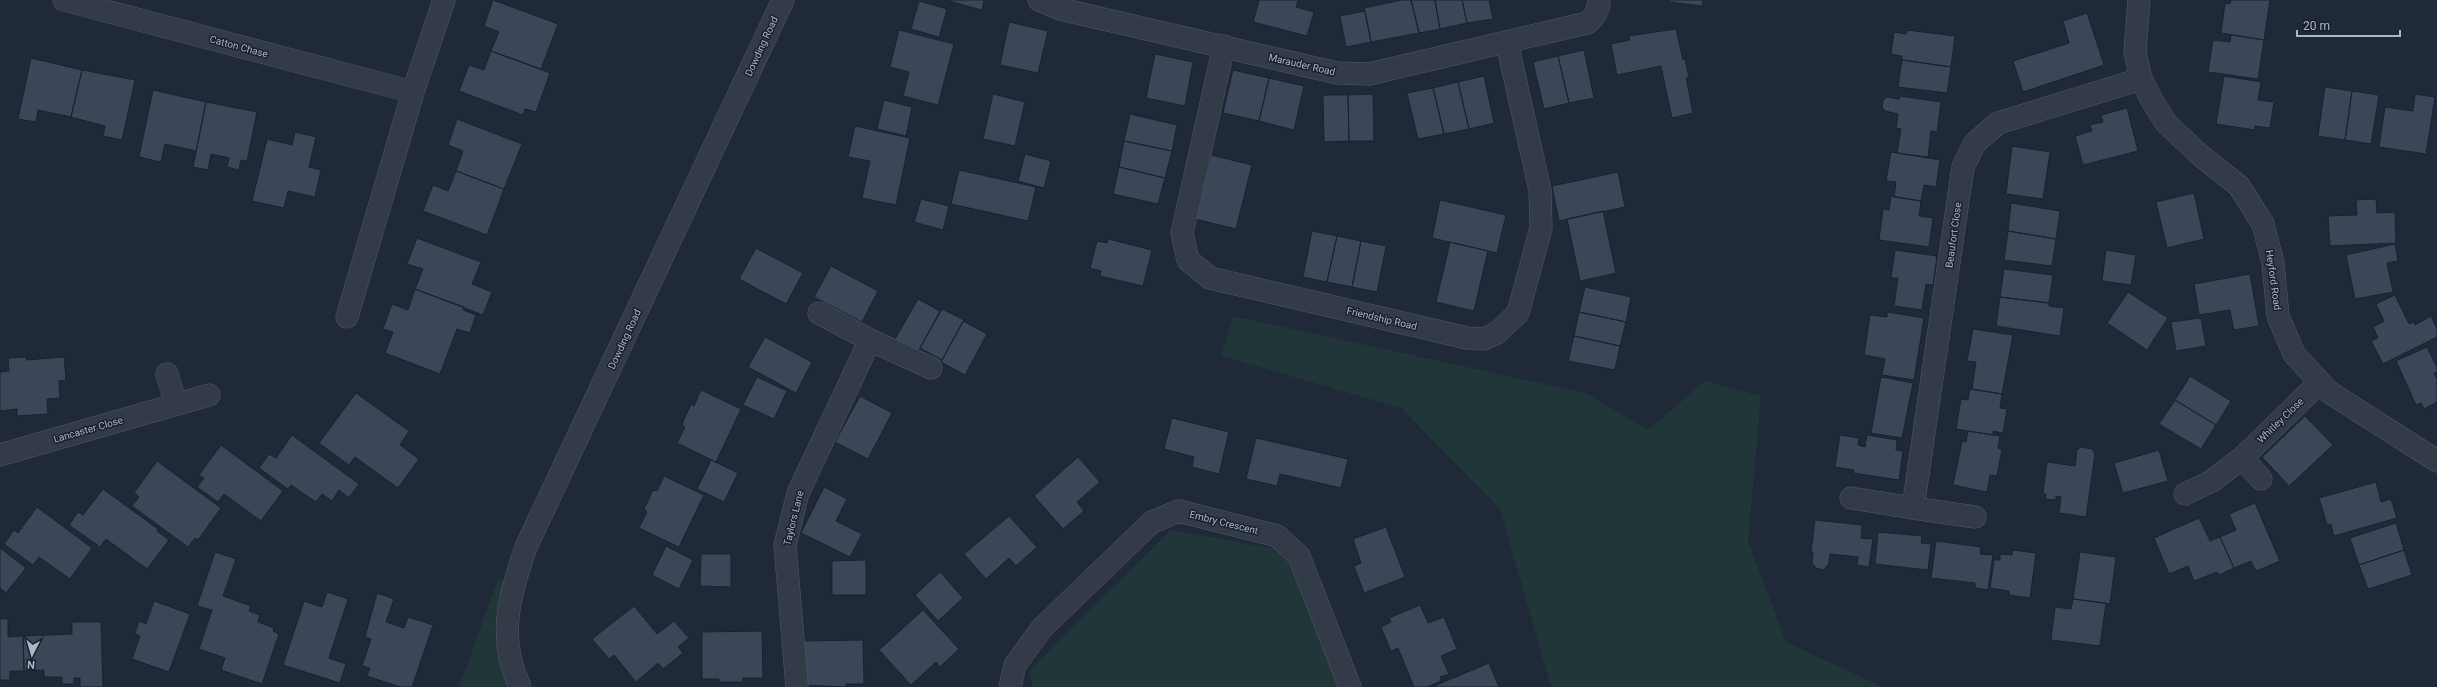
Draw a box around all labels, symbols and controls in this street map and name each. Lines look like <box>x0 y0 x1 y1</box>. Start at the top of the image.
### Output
scale bar <box>2297 12 2400 38</box>
street label: Dowding Road <box>743 15 780 78</box>
text: 20 m <box>2303 19 2330 33</box>
street label: Catton Chase <box>208 33 269 60</box>
street label: Marauder Road <box>1267 51 1336 78</box>
street label: Beaufort Close <box>1943 202 1964 269</box>
street label: Heyford Road <box>2264 249 2283 311</box>
street label: Friendship Road <box>1346 305 1418 332</box>
street label: Dowding Road <box>606 308 643 371</box>
street label: Whitley Close <box>2255 396 2306 445</box>
street label: Lancaster Close <box>52 414 124 445</box>
street label: Taylors Lane <box>781 489 806 547</box>
street label: Embry Crescent <box>1188 509 1259 536</box>
north arrow <box>12 635 52 675</box>
text: N <box>27 658 36 671</box>

